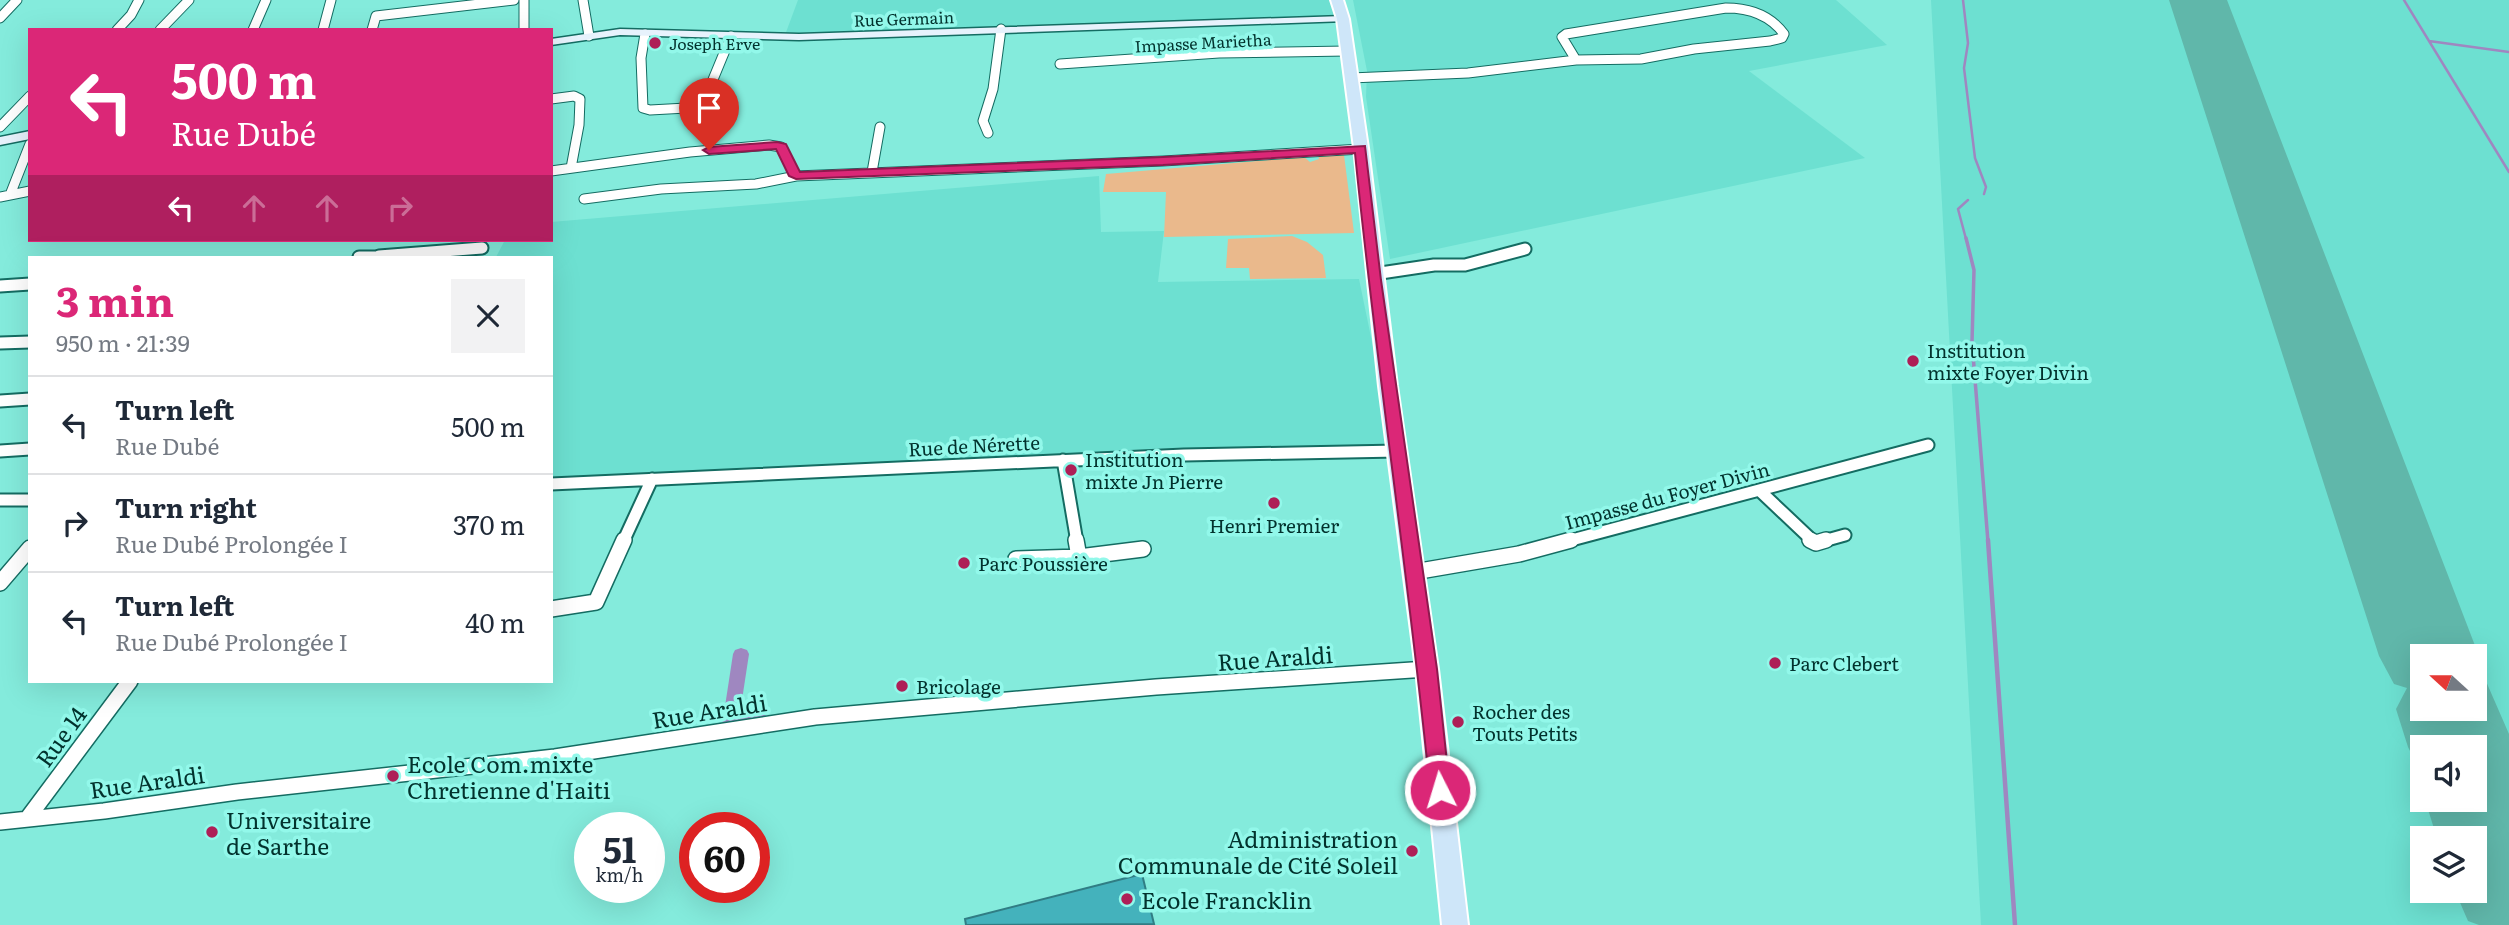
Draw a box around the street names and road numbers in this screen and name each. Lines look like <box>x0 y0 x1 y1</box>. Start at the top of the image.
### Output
street label: Rue Germain <box>853 4 955 32</box>
street label: Impasse Marietha <box>1134 26 1272 58</box>
street label: Rue de Nérette <box>907 428 1041 462</box>
street label: Impasse du Foyer Divin <box>1561 454 1773 536</box>
street label: Rue Araldi <box>1216 636 1334 678</box>
street label: Rue Araldi <box>649 684 769 736</box>
street label: Rue 14 <box>26 698 94 773</box>
street label: Rue Araldi <box>87 756 207 806</box>

